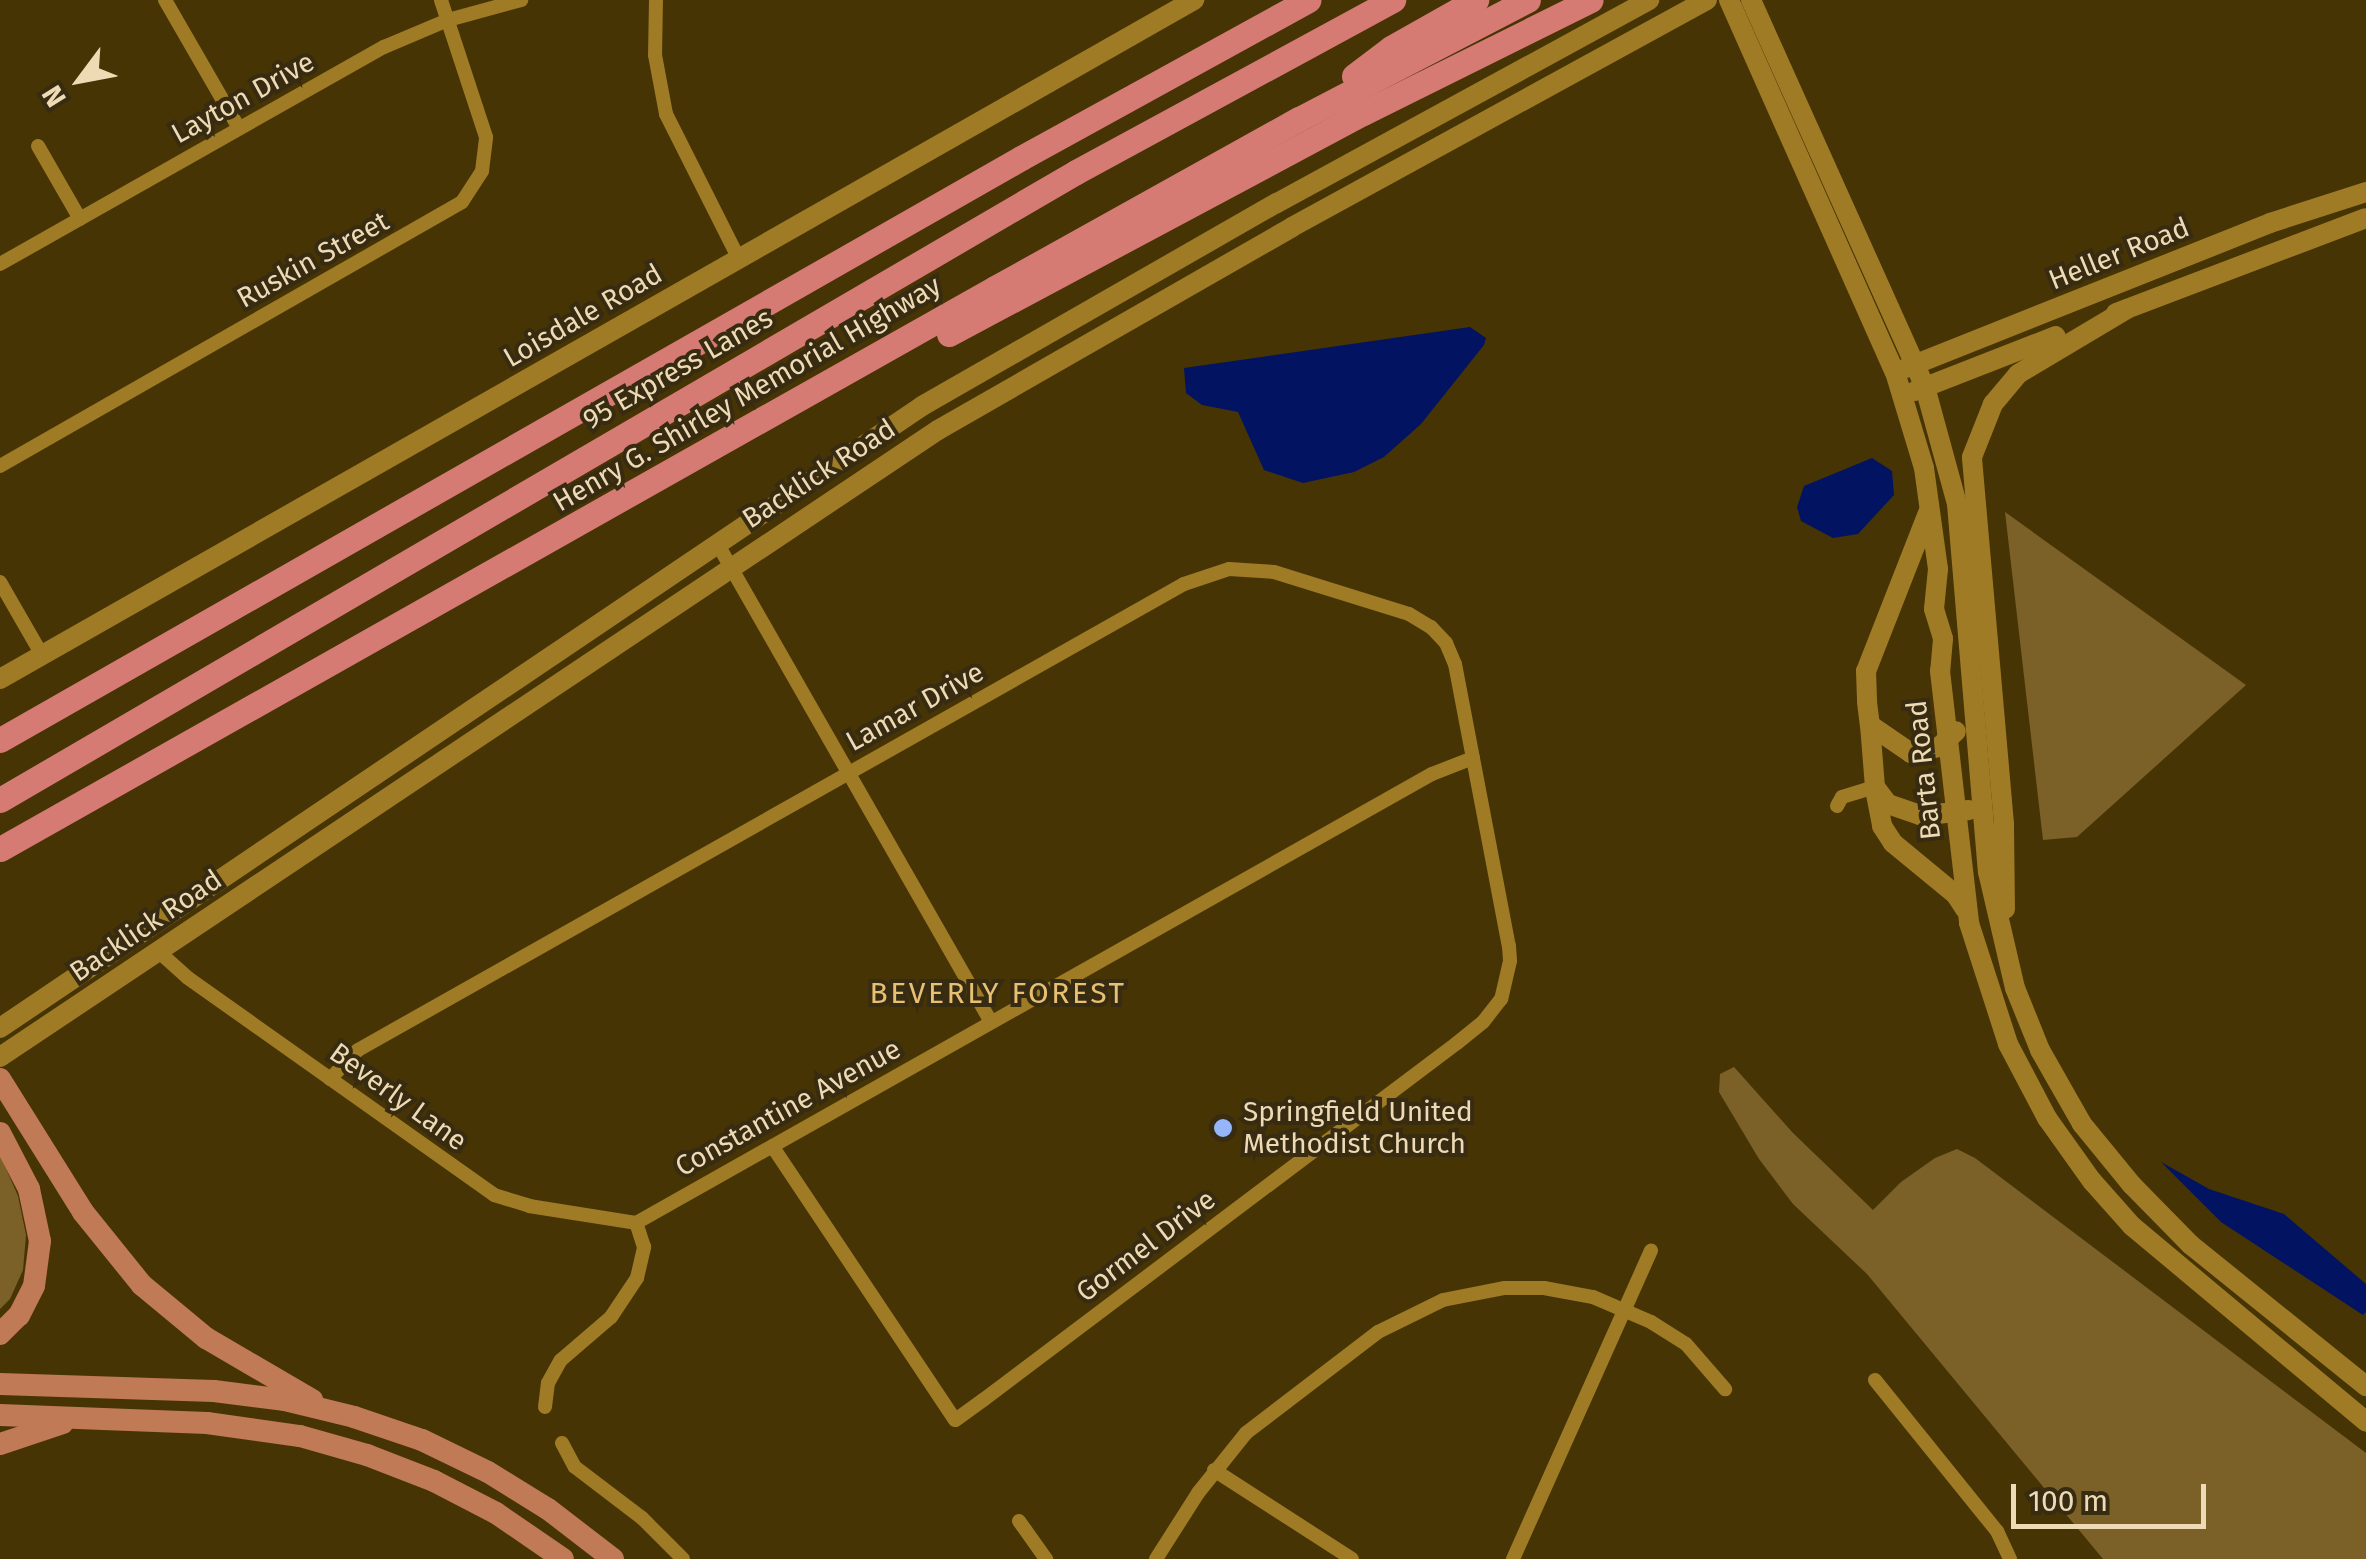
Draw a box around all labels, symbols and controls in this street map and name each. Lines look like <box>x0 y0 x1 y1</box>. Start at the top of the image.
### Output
north arrow <box>30 30 130 130</box>
street label: Layton Drive <box>166 45 320 151</box>
text: N <box>35 80 73 113</box>
street label: Ruskin Street <box>231 205 395 315</box>
street label: Heller Road <box>2044 211 2194 297</box>
street label: Loisdale Road <box>498 257 668 375</box>
street label: Henry G. Shirley Memorial Highway <box>547 269 947 519</box>
street label: 95 Express Lanes <box>577 301 779 437</box>
street label: Backlick Road <box>736 412 902 536</box>
street label: Lamar Drive <box>840 655 990 759</box>
street label: Barta Road <box>1900 699 1948 841</box>
street label: Backlick Road <box>64 863 228 989</box>
district label: BEVERLY FOREST <box>870 975 1126 1011</box>
street label: Constantine Avenue <box>669 1032 907 1184</box>
street label: Beverly Lane <box>323 1036 473 1158</box>
place label: Springfield United Methodist Church <box>1243 1095 1473 1161</box>
marker: Springfield United Methodist Church <box>1212 1117 1234 1139</box>
street label: Gormel Drive <box>1070 1183 1222 1309</box>
scale bar <box>2016 1464 2211 1526</box>
text: 100 m <box>2028 1483 2108 1519</box>

